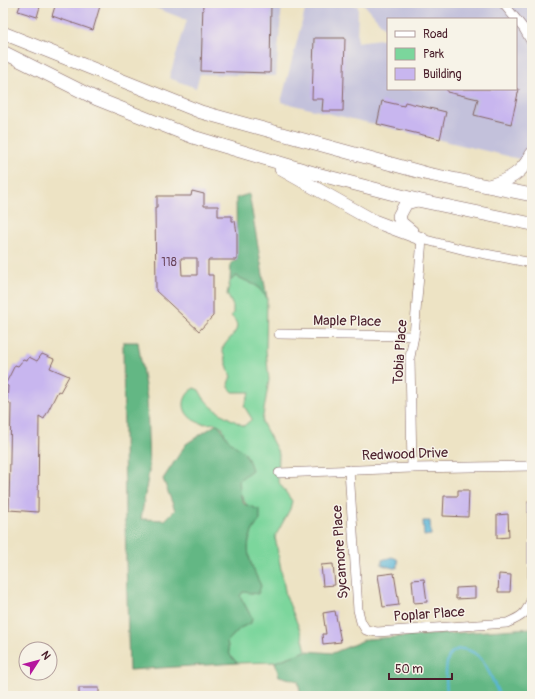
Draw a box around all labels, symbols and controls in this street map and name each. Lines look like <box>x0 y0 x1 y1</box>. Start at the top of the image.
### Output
legend <box>387 18 517 90</box>
text: Road <box>423 27 448 42</box>
text: Park <box>423 47 444 62</box>
text: Building <box>423 67 462 82</box>
house number: 118 <box>161 255 177 270</box>
street label: Maple Place <box>313 312 381 330</box>
street label: Tobia Place <box>389 319 411 385</box>
street label: Redwood Drive <box>362 444 448 464</box>
street label: Sycamore Place <box>328 504 352 599</box>
street label: Poplar Place <box>393 603 465 625</box>
north arrow <box>18 641 58 681</box>
text: N <box>38 649 53 663</box>
scale bar <box>389 655 452 681</box>
text: 50 m <box>395 662 423 677</box>

